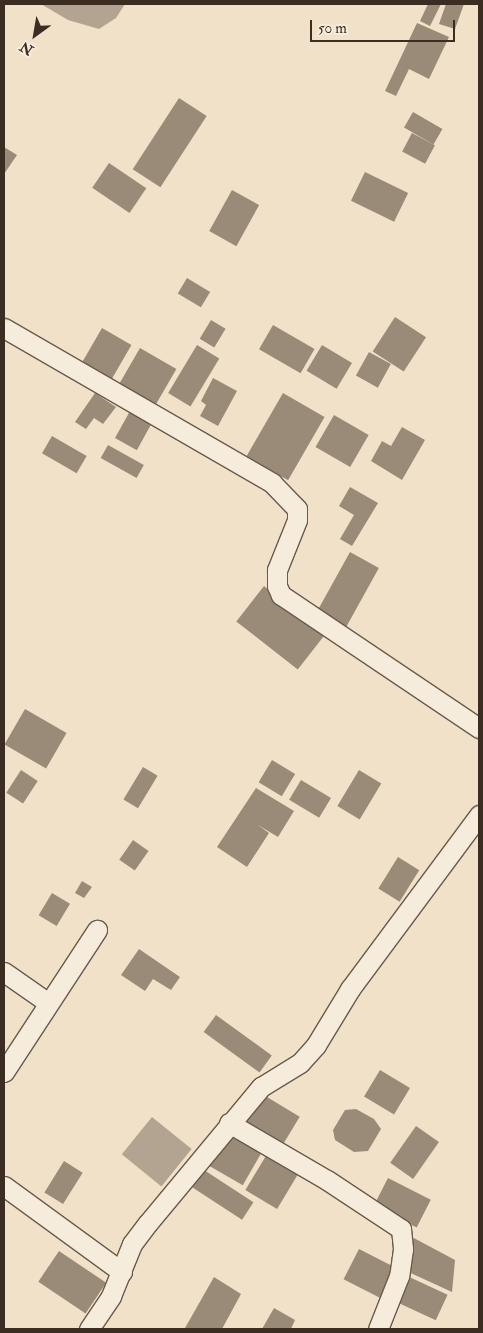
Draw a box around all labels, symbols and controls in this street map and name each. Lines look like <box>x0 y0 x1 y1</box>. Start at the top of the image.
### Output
north arrow <box>10 10 60 60</box>
scale bar <box>313 10 458 42</box>
text: 50 m <box>318 19 347 38</box>
text: N <box>17 38 37 59</box>

